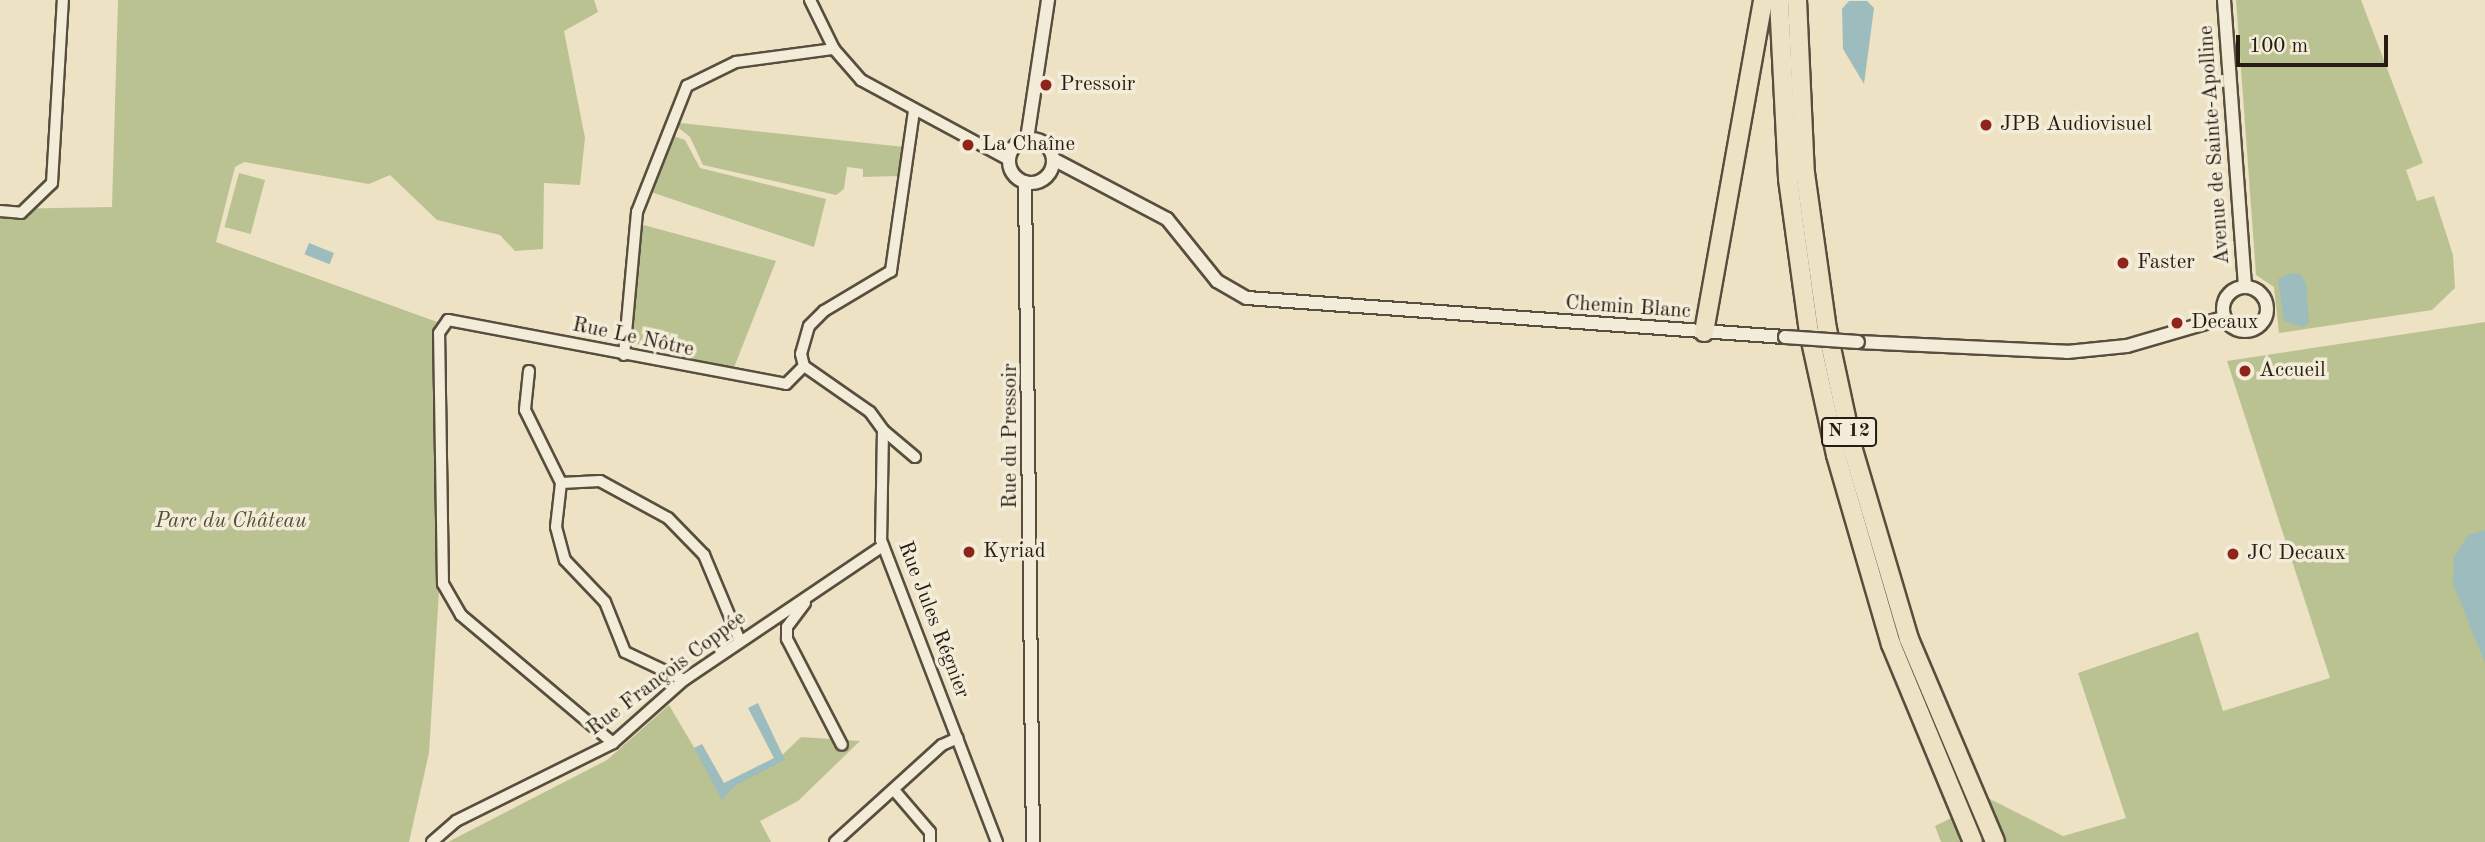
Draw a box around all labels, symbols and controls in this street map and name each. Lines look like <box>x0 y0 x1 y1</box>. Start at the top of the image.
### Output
scale bar <box>2240 21 2392 65</box>
street label: Avenue de Sainte-Apolline <box>2194 25 2236 265</box>
text: 100 m <box>2249 36 2308 57</box>
place label: Pressoir <box>1060 72 1135 98</box>
marker: Pressoir <box>1038 77 1054 93</box>
place label: JPB Audiovisuel <box>2000 112 2152 138</box>
marker: JPB Audiovisuel <box>1978 117 1994 133</box>
place label: La Chaîne <box>982 132 1075 158</box>
marker: La Chaîne <box>960 137 976 153</box>
place label: Faster <box>2137 250 2195 276</box>
marker: Faster <box>2115 255 2131 271</box>
street label: Chemin Blanc <box>1564 291 1692 325</box>
place label: Decaux <box>2191 310 2259 336</box>
street label: Rue Le Nôtre <box>570 313 696 363</box>
marker: Decaux <box>2169 315 2185 331</box>
place label: Accueil <box>2259 358 2326 384</box>
street label: Rue du Pressoir <box>998 363 1024 509</box>
marker: Accueil <box>2237 363 2253 379</box>
road number: N 12 <box>1821 416 1877 448</box>
park label: Parc du Château <box>155 509 307 535</box>
street label: Rue Jules Régnier <box>891 538 975 702</box>
place label: Kyriad <box>983 539 1046 565</box>
place label: JC Decaux <box>2247 541 2346 567</box>
marker: Kyriad <box>961 544 977 560</box>
marker: JC Decaux <box>2225 546 2241 562</box>
street label: Rue François Coppée <box>583 606 751 742</box>

